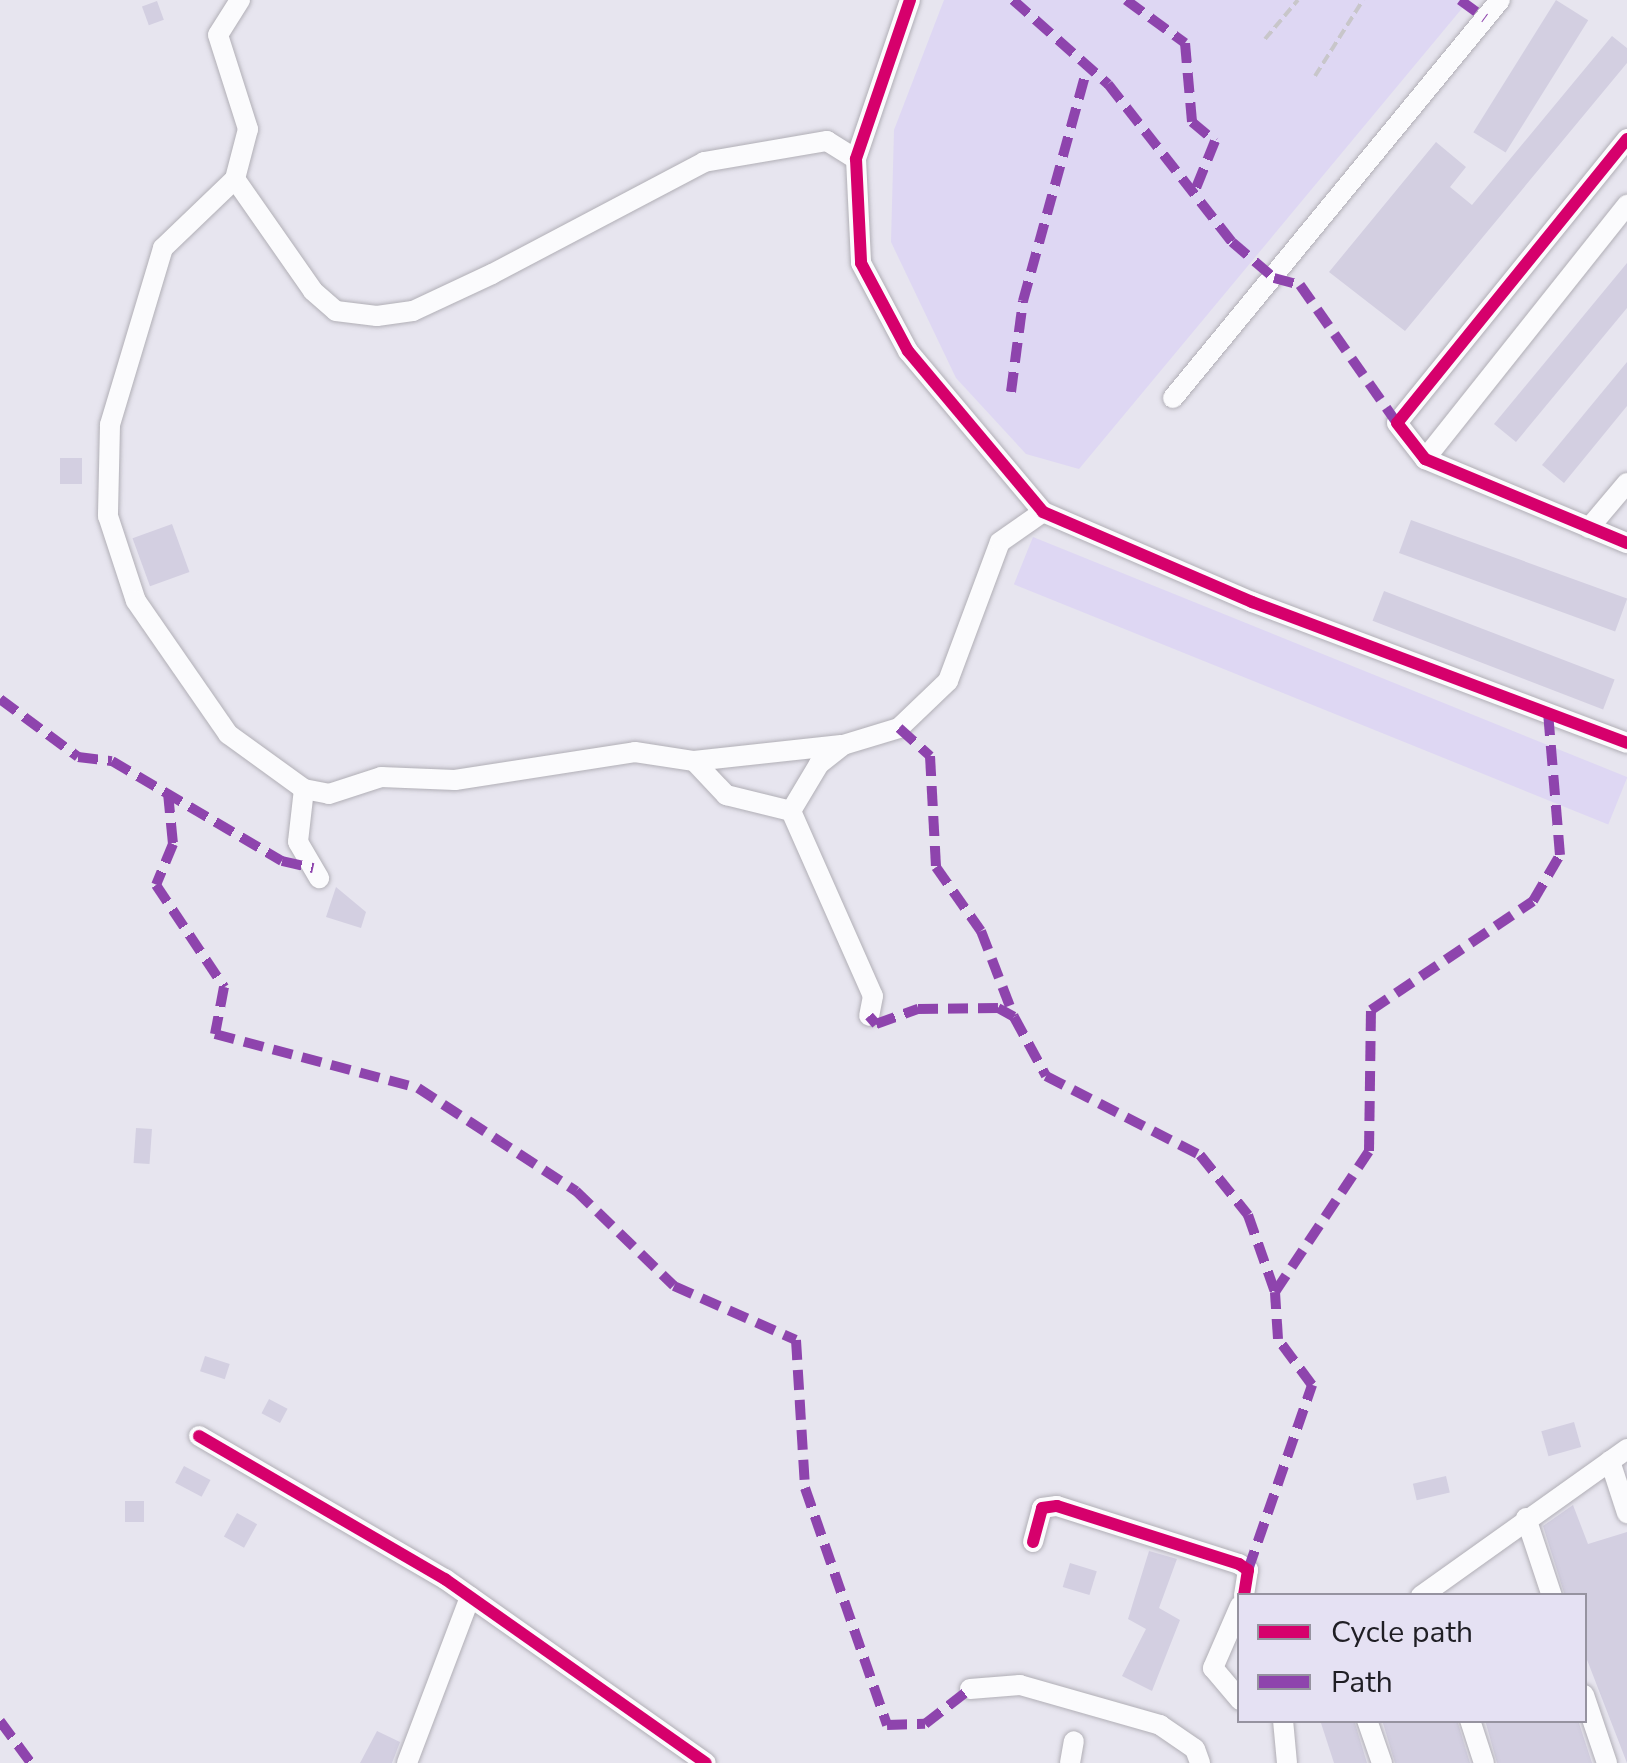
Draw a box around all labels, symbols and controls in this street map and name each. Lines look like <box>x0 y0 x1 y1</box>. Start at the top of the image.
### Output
legend <box>1237 1593 1587 1723</box>
text: Cycle path <box>1331 1612 1473 1653</box>
text: Path <box>1331 1662 1393 1703</box>

